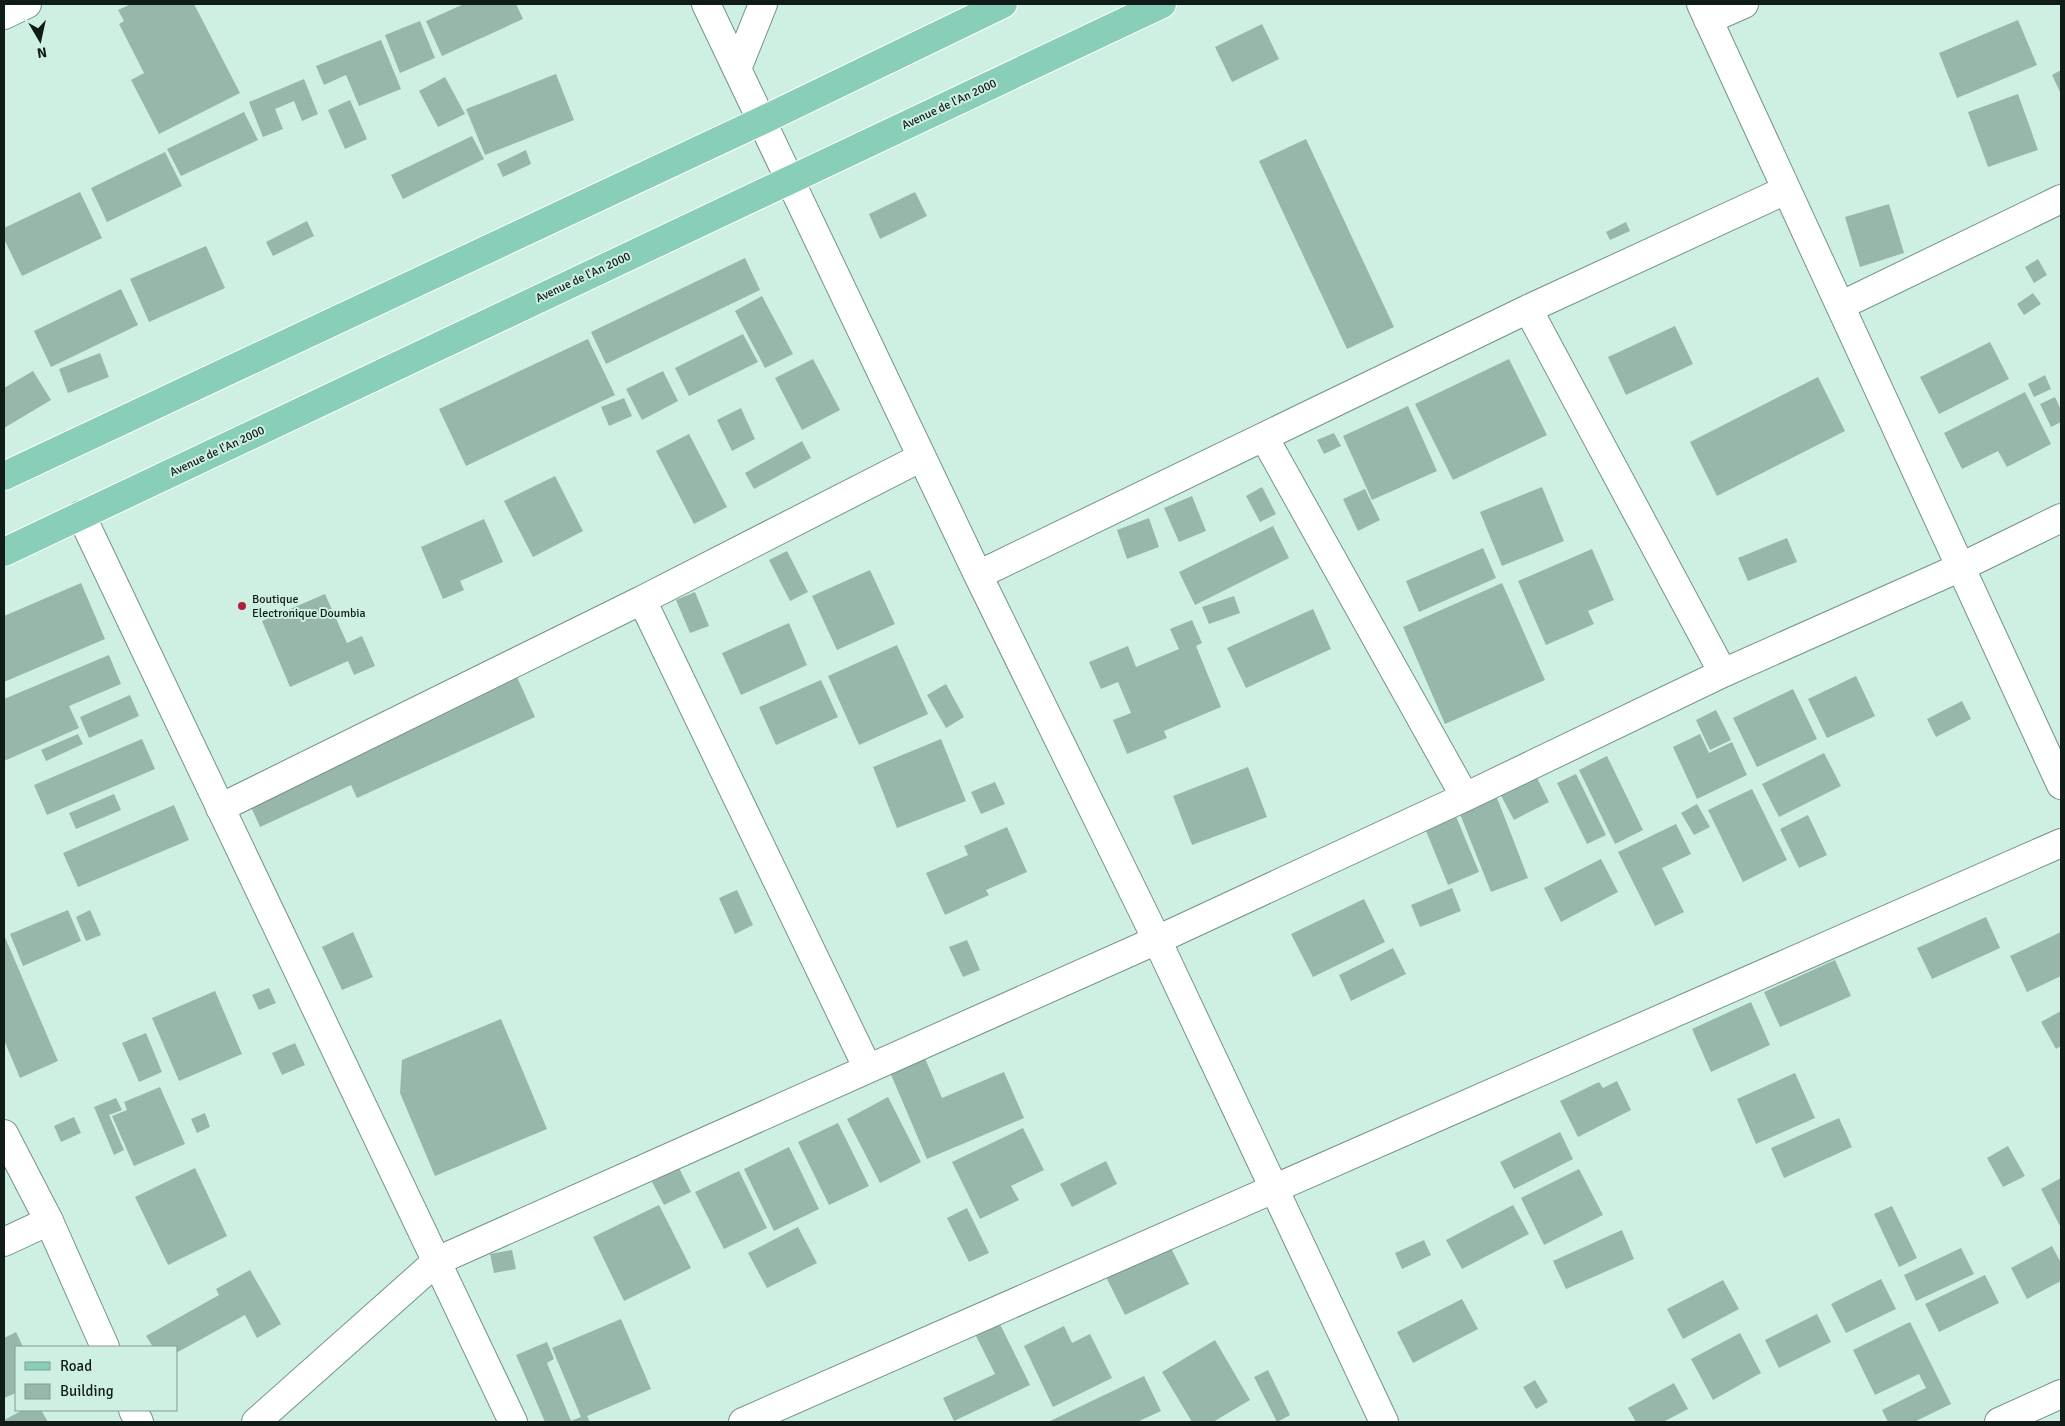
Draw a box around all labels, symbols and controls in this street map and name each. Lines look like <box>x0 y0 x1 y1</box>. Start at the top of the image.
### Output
north arrow <box>15 15 65 65</box>
text: N <box>36 43 48 62</box>
street label: Avenue de l'An 2000 <box>899 76 999 133</box>
street label: Avenue de l'An 2000 <box>533 249 633 306</box>
street label: Avenue de l'An 2000 <box>167 423 267 480</box>
place label: Boutique Electronique Doumbia <box>252 592 366 621</box>
marker: Boutique Electronique Doumbia <box>236 600 248 612</box>
legend <box>15 1346 178 1411</box>
text: Road <box>60 1357 92 1375</box>
text: Building <box>60 1382 114 1400</box>

